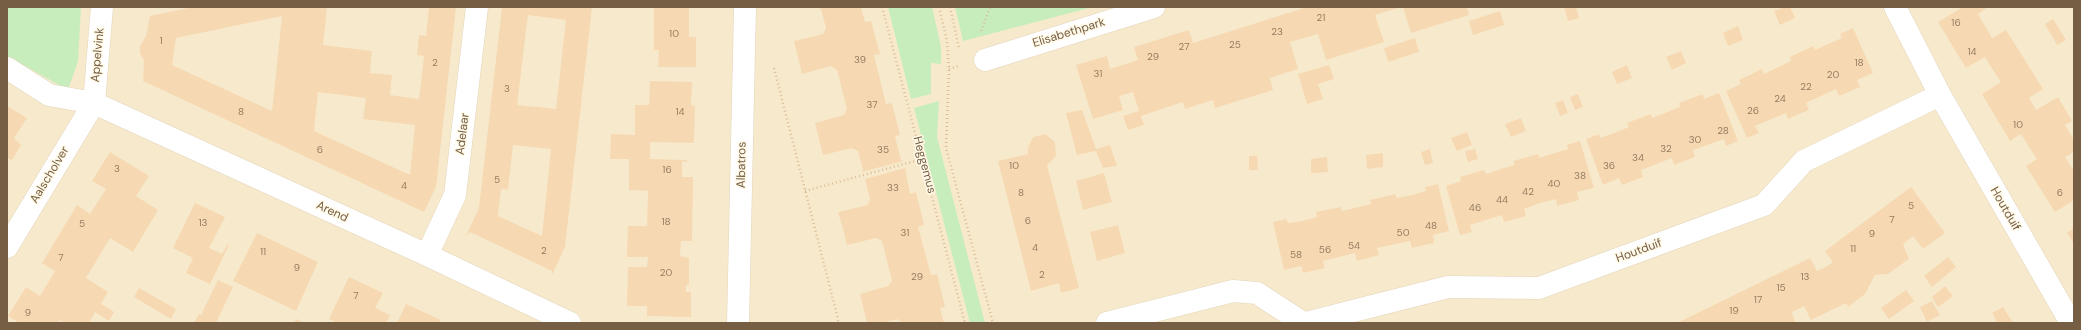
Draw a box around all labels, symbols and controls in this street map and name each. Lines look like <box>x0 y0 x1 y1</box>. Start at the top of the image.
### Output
house number: 21 <box>1317 12 1325 24</box>
street label: Elisabethpark <box>1031 15 1107 51</box>
house number: 16 <box>1951 17 1961 29</box>
house number: 23 <box>1271 26 1283 38</box>
street label: Appelvink <box>88 27 108 83</box>
house number: 10 <box>669 28 679 40</box>
house number: 1 <box>159 35 163 47</box>
house number: 25 <box>1229 39 1241 51</box>
house number: 27 <box>1179 41 1189 53</box>
house number: 14 <box>1967 46 1977 58</box>
house number: 29 <box>1147 51 1159 63</box>
house number: 39 <box>854 54 866 66</box>
house number: 2 <box>432 57 438 69</box>
house number: 18 <box>1854 57 1864 69</box>
house number: 31 <box>1094 68 1102 80</box>
house number: 20 <box>1827 69 1839 81</box>
house number: 22 <box>1800 81 1812 93</box>
house number: 3 <box>504 83 510 95</box>
house number: 24 <box>1774 93 1786 105</box>
house number: 37 <box>866 99 878 111</box>
house number: 26 <box>1747 105 1759 117</box>
house number: 8 <box>238 106 244 118</box>
house number: 14 <box>675 106 685 118</box>
street label: Adelaar <box>453 112 473 156</box>
house number: 10 <box>2013 119 2023 131</box>
house number: 28 <box>1717 125 1729 137</box>
house number: 30 <box>1689 134 1701 146</box>
street label: Heggemus <box>909 135 939 195</box>
street label: Albatros <box>734 142 750 188</box>
house number: 32 <box>1660 143 1672 155</box>
street label: Aalscholver <box>27 144 73 206</box>
house number: 6 <box>317 144 323 156</box>
house number: 35 <box>877 144 889 156</box>
house number: 34 <box>1632 152 1644 164</box>
house number: 10 <box>1009 160 1019 172</box>
house number: 36 <box>1603 160 1615 172</box>
house number: 3 <box>114 163 120 175</box>
house number: 16 <box>662 164 672 176</box>
house number: 38 <box>1574 170 1586 182</box>
house number: 5 <box>494 174 500 186</box>
house number: 40 <box>1548 178 1560 190</box>
house number: 4 <box>401 180 407 192</box>
house number: 33 <box>887 182 899 194</box>
street label: Houtduif <box>1987 185 2023 233</box>
house number: 42 <box>1522 186 1534 198</box>
house number: 8 <box>1018 187 1024 199</box>
house number: 6 <box>2057 187 2063 199</box>
house number: 44 <box>1496 194 1508 206</box>
street label: Arend <box>314 198 350 226</box>
house number: 5 <box>1908 200 1914 212</box>
house number: 46 <box>1469 202 1481 214</box>
house number: 7 <box>1889 214 1895 226</box>
house number: 6 <box>1025 215 1031 227</box>
house number: 18 <box>661 216 671 228</box>
house number: 13 <box>198 217 208 229</box>
house number: 5 <box>79 218 85 230</box>
house number: 48 <box>1425 220 1437 232</box>
house number: 31 <box>901 227 909 239</box>
house number: 50 <box>1397 227 1409 239</box>
house number: 9 <box>1869 228 1875 240</box>
street label: Houtduif <box>1614 236 1664 266</box>
house number: 54 <box>1348 240 1360 252</box>
house number: 4 <box>1032 242 1038 254</box>
house number: 11 <box>1850 243 1856 255</box>
house number: 56 <box>1319 244 1331 256</box>
house number: 2 <box>541 245 547 257</box>
house number: 11 <box>260 246 266 258</box>
house number: 58 <box>1290 249 1302 261</box>
house number: 7 <box>58 252 64 264</box>
house number: 9 <box>294 262 300 274</box>
house number: 20 <box>660 267 672 279</box>
house number: 2 <box>1039 269 1045 281</box>
house number: 29 <box>911 271 923 283</box>
house number: 13 <box>1800 271 1810 283</box>
house number: 15 <box>1776 282 1786 294</box>
house number: 7 <box>353 290 359 302</box>
house number: 17 <box>1754 294 1762 306</box>
house number: 19 <box>1729 305 1739 317</box>
house number: 9 <box>25 307 31 319</box>

